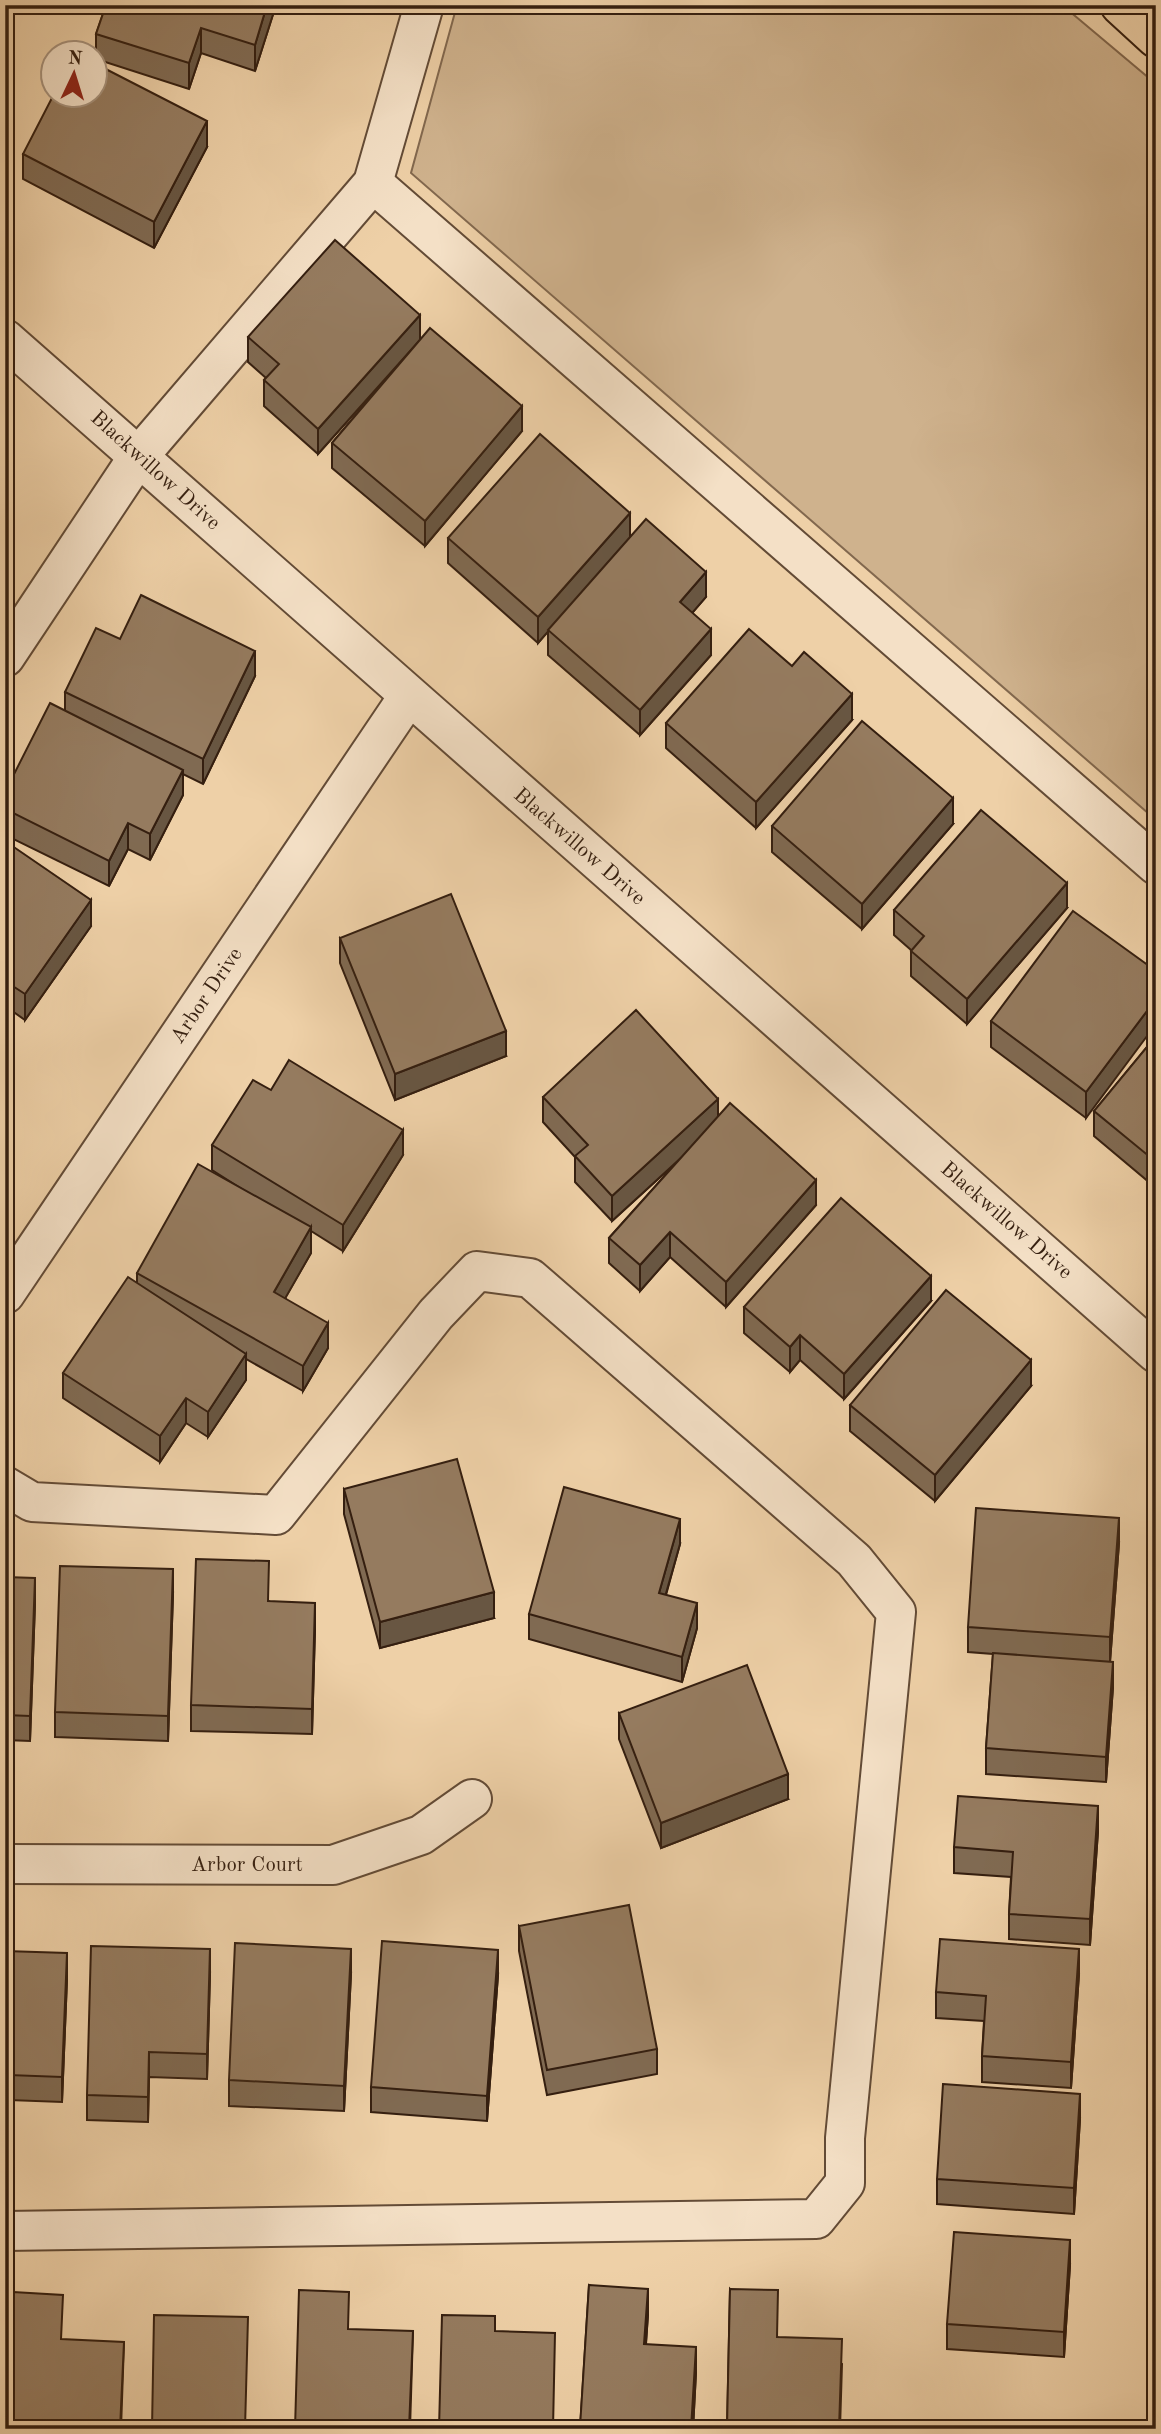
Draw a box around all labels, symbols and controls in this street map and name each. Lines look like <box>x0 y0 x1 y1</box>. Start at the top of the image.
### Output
north arrow <box>38 38 108 108</box>
text: N <box>67 50 83 70</box>
street label: Blackwillow Drive <box>86 407 224 535</box>
street label: Blackwillow Drive <box>509 784 649 910</box>
street label: Arbor Drive <box>167 944 247 1048</box>
street label: Blackwillow Drive <box>936 1158 1076 1284</box>
street label: Arbor Court <box>191 1855 303 1876</box>

